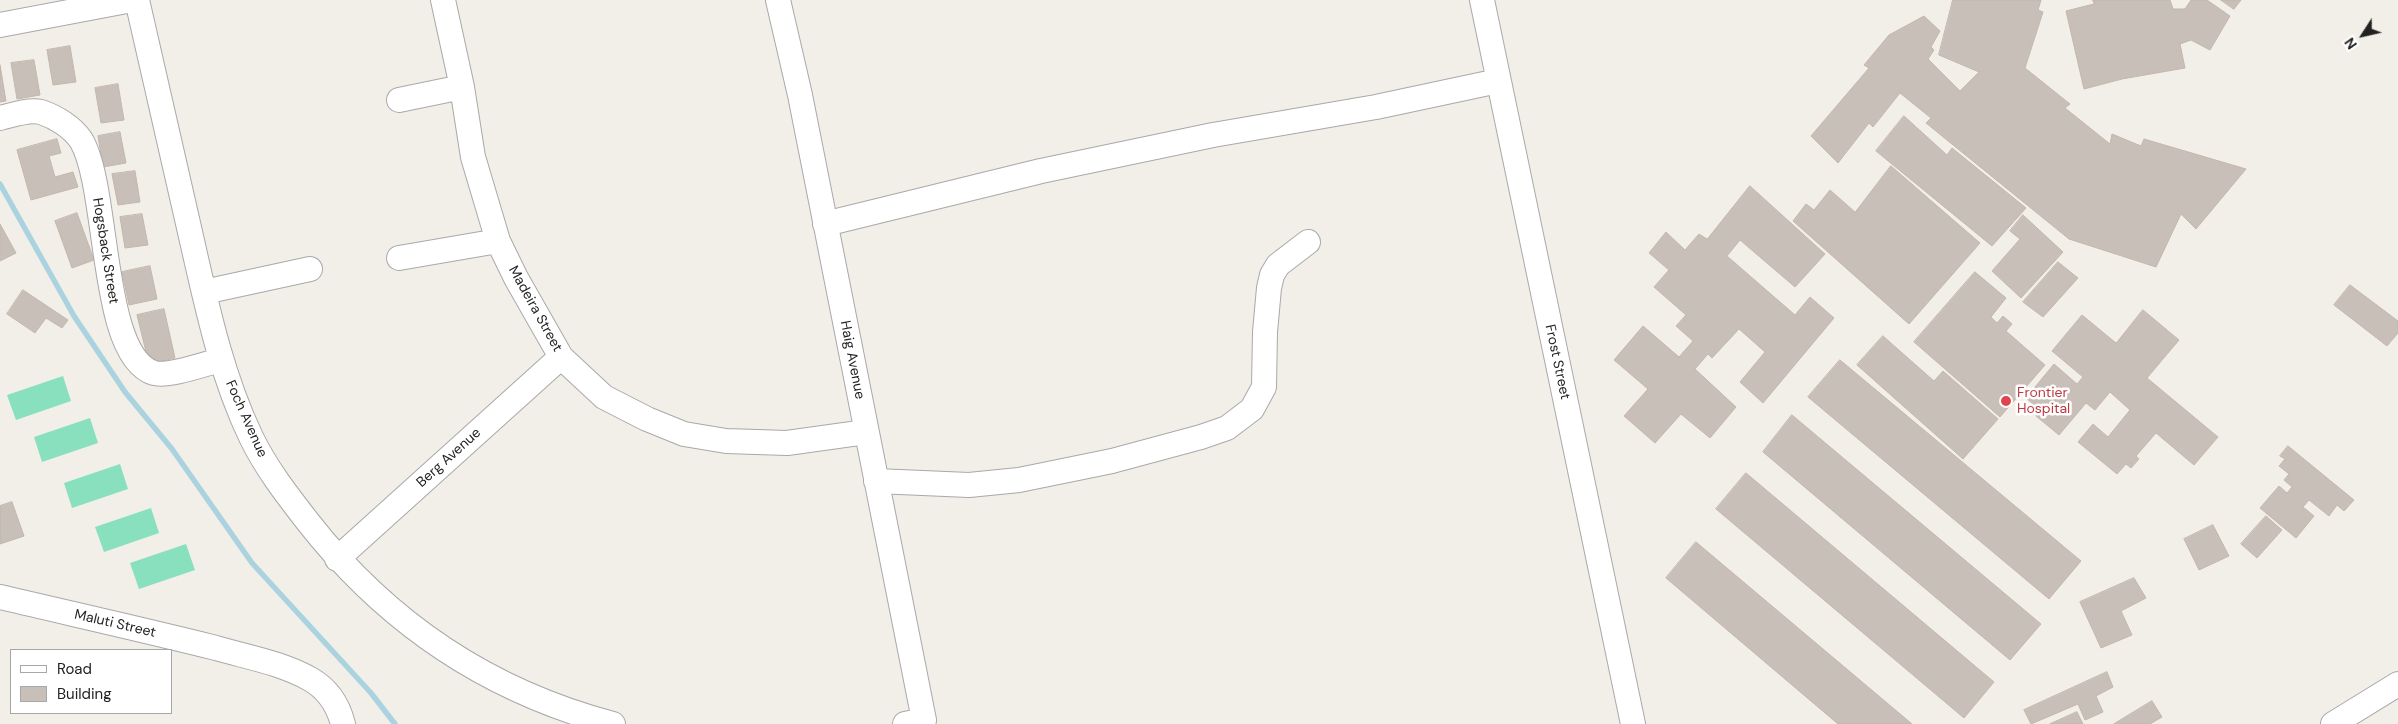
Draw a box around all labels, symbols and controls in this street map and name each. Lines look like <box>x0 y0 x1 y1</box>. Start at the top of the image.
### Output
north arrow <box>2338 10 2388 60</box>
text: N <box>2340 34 2361 53</box>
street label: Hogsback Street <box>88 197 122 305</box>
street label: Madeira Street <box>504 263 566 355</box>
street label: Haig Avenue <box>836 319 868 401</box>
street label: Frost Street <box>1541 323 1573 401</box>
street label: Foch Avenue <box>221 378 271 460</box>
place label: Frontier Hospital <box>2017 385 2070 418</box>
marker: Frontier Hospital <box>1999 394 2013 408</box>
street label: Berg Avenue <box>413 425 485 491</box>
street label: Maluti Street <box>73 607 157 641</box>
legend <box>10 649 172 714</box>
text: Road <box>57 659 92 679</box>
text: Building <box>57 684 112 704</box>

